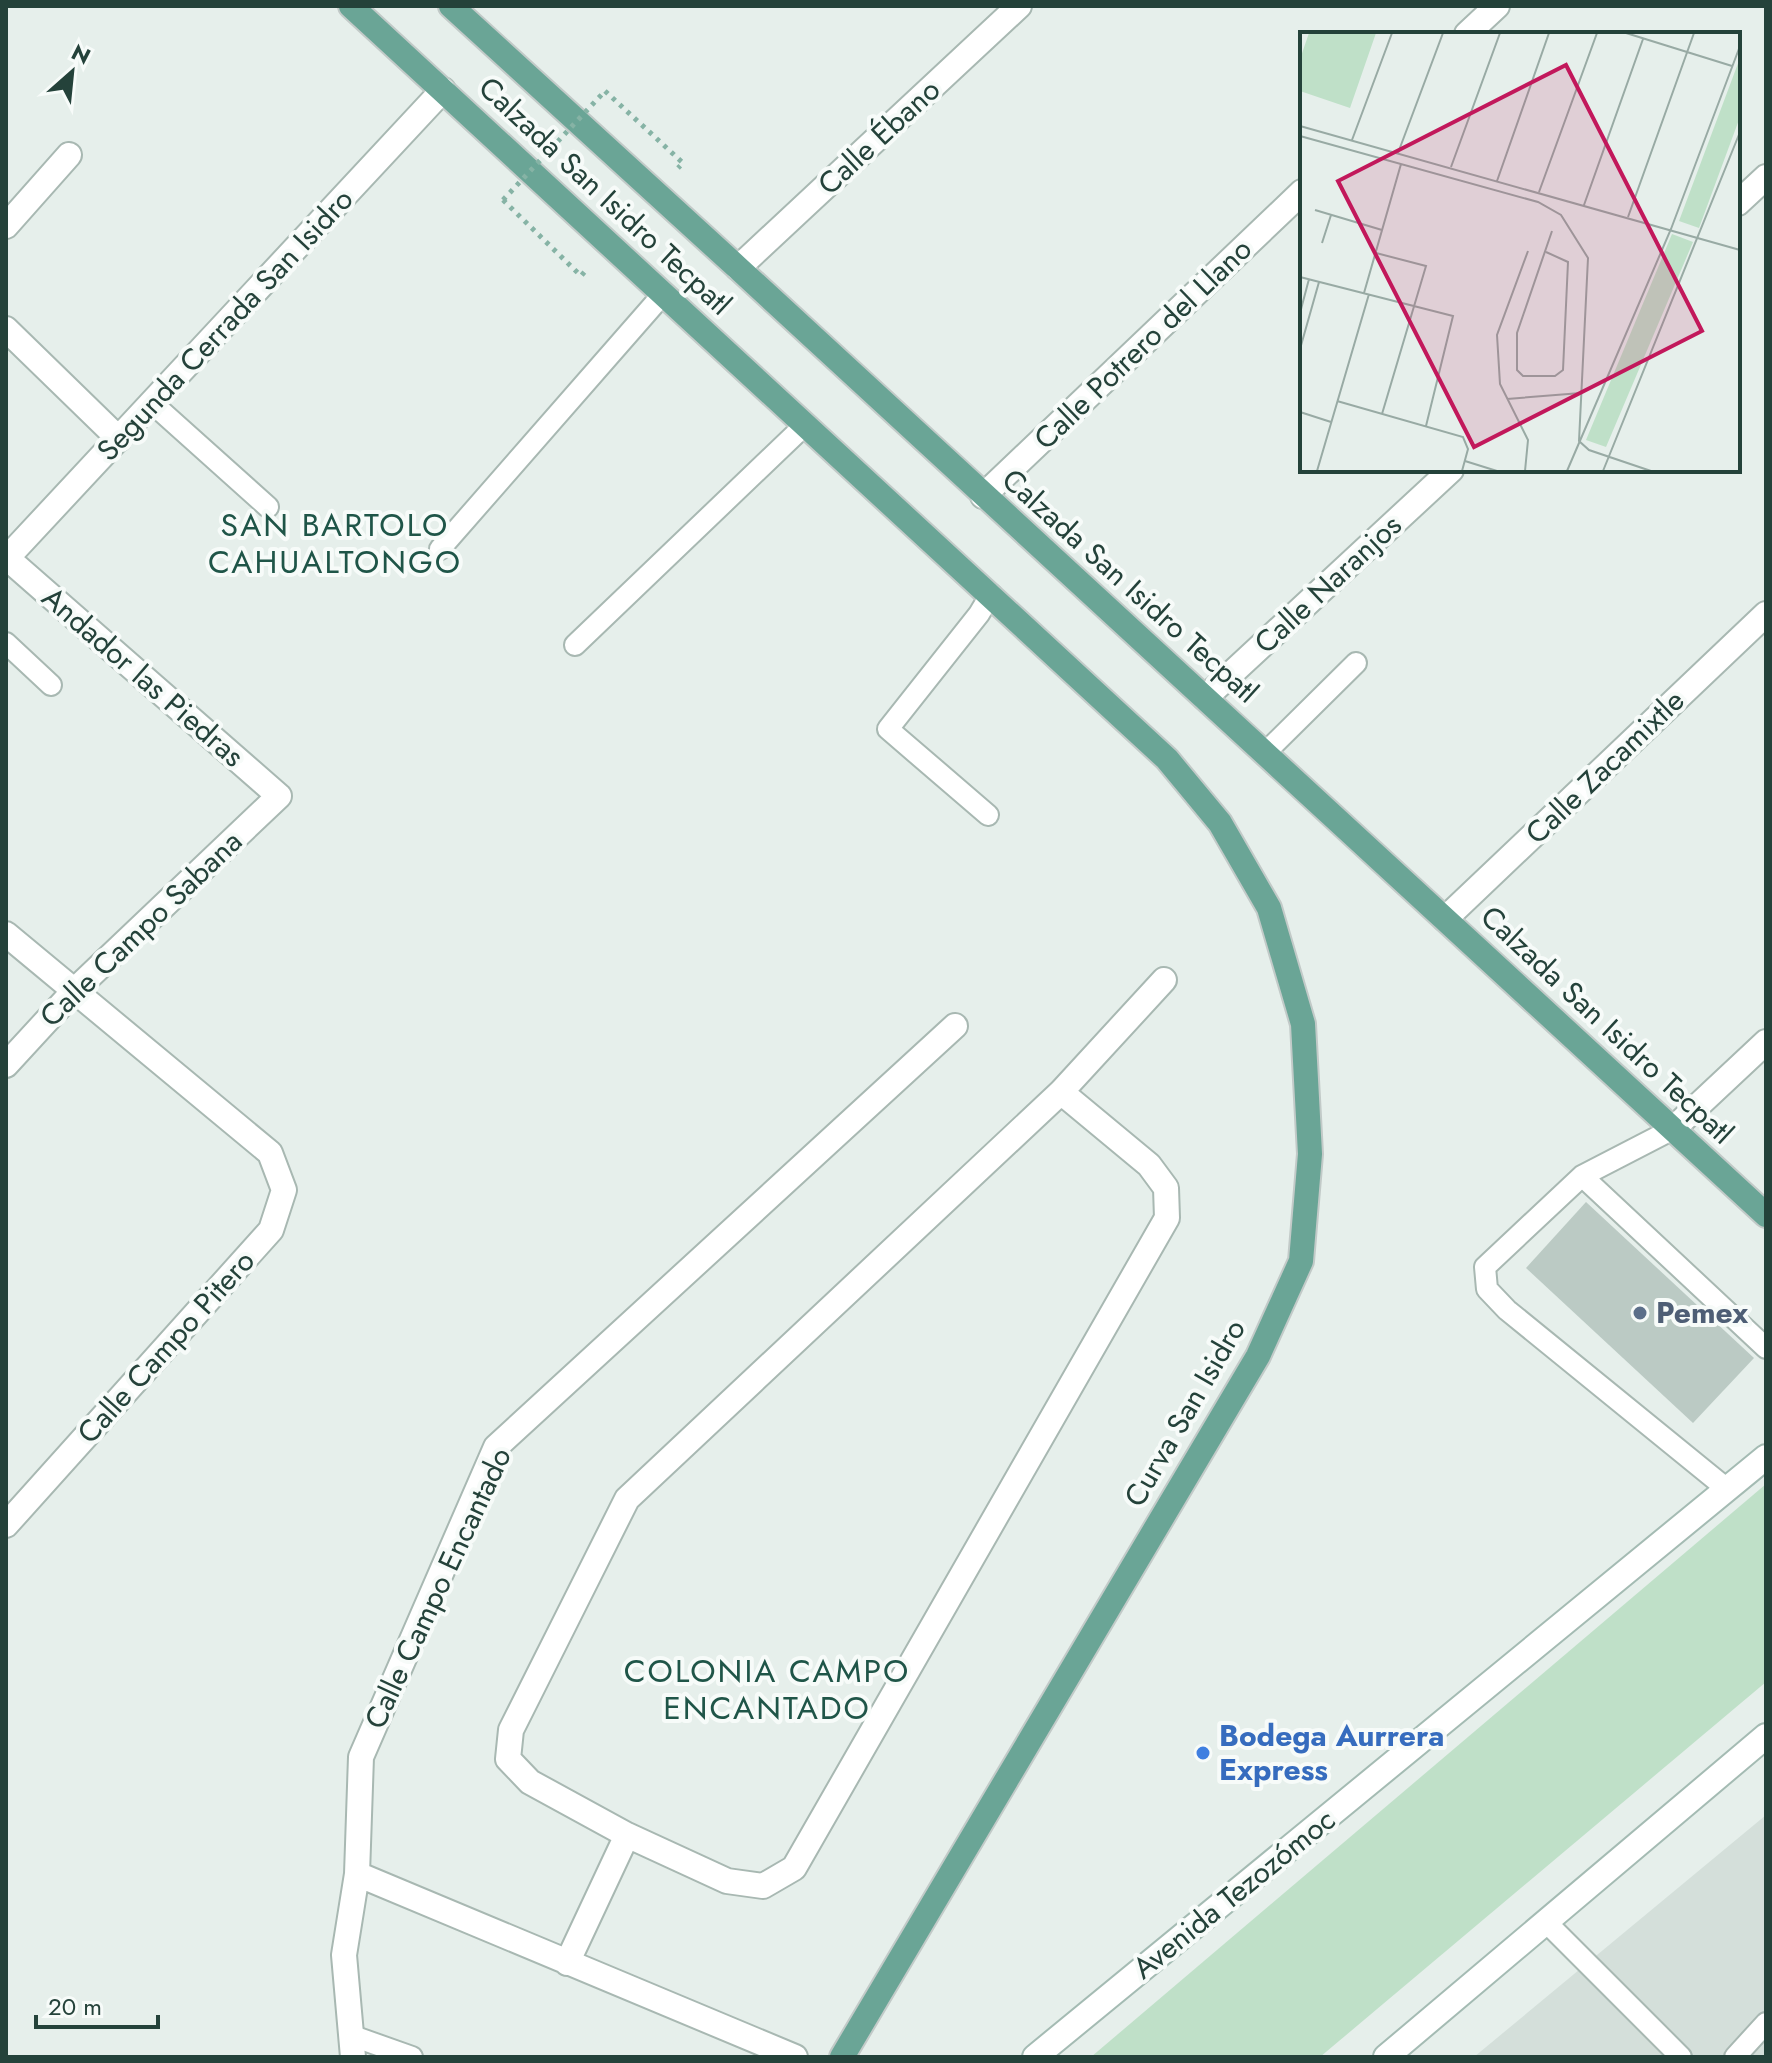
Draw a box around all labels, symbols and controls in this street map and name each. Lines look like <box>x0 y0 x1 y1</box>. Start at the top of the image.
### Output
north arrow <box>32 32 112 112</box>
inset map <box>1300 32 1740 472</box>
text: N <box>66 36 96 72</box>
street label: Calzada San Isidro Tecpatl <box>469 67 741 325</box>
street label: Calle Ébano <box>808 69 949 205</box>
street label: Segunda Cerrada San Isidro <box>87 179 363 471</box>
street label: Calle Potrero del Llano <box>1024 228 1261 459</box>
street label: Calzada San Isidro Tecpatl <box>993 459 1268 713</box>
district label: SAN BARTOLO CAHUALTONGO <box>208 502 462 585</box>
street label: Calle Naranjos <box>1244 504 1411 663</box>
street label: Andador las Piedras <box>33 576 254 777</box>
street label: Calle Zacamixtle <box>1516 680 1694 854</box>
street label: Calle Campo Sabana <box>30 821 252 1037</box>
street label: Calzada San Isidro Tecpatl <box>1471 896 1743 1154</box>
street label: Calle Campo Pitero <box>67 1240 264 1453</box>
place label: Pemex <box>1656 1291 1748 1334</box>
marker: Pemex <box>1631 1304 1649 1322</box>
street label: Curva San Isidro <box>1113 1311 1256 1515</box>
street label: Calle Campo Encantado <box>353 1440 522 1736</box>
district label: COLONIA CAMPO ENCANTADO <box>624 1648 910 1731</box>
place label: Bodega Aurrera Express <box>1219 1714 1444 1791</box>
marker: Bodega Aurrera Express <box>1194 1744 1212 1762</box>
street label: Avenida Tezozómoc <box>1123 1798 1344 1989</box>
scale bar <box>36 1979 158 2029</box>
text: 20 m <box>48 1989 102 2024</box>

